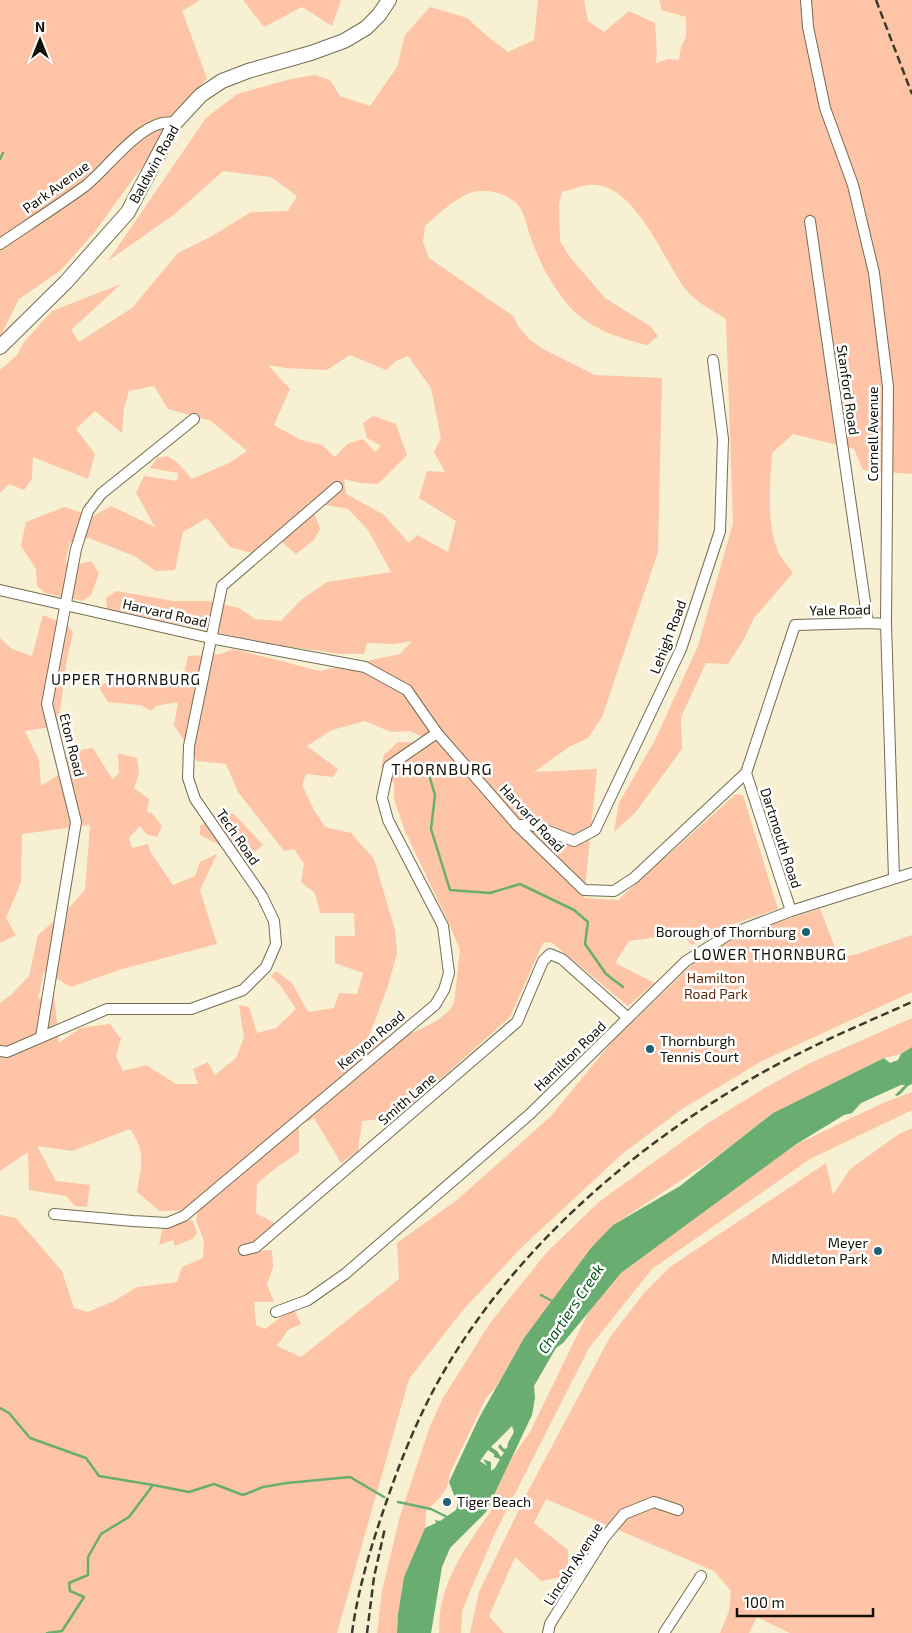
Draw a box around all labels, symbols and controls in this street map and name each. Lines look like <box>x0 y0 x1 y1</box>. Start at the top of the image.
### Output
north arrow <box>15 15 65 65</box>
text: N <box>35 18 45 35</box>
street label: Baldwin Road <box>125 122 182 206</box>
street label: Park Avenue <box>19 157 92 216</box>
street label: Stanford Road <box>834 344 863 436</box>
street label: Cornell Avenue <box>864 387 881 481</box>
street label: Harvard Road <box>121 594 209 631</box>
street label: Lehigh Road <box>646 598 689 676</box>
street label: Yale Road <box>809 600 871 619</box>
district label: UPPER THORNBURG <box>51 670 201 688</box>
street label: Eton Road <box>56 711 89 778</box>
district label: THORNBURG <box>391 759 493 778</box>
street label: Harvard Road <box>497 780 568 855</box>
street label: Dartmouth Road <box>757 785 806 890</box>
street label: Tech Road <box>213 805 264 868</box>
place label: Borough of Thornburg <box>656 923 796 940</box>
marker: Borough of Thornburg <box>800 926 812 938</box>
district label: LOWER THORNBURG <box>693 945 847 963</box>
park label: Hamilton Road Park <box>684 969 748 1002</box>
street label: Kenyon Road <box>334 1007 408 1073</box>
street label: Hamilton Road <box>530 1017 609 1094</box>
place label: Thornburgh Tennis Court <box>660 1032 739 1065</box>
marker: Thornburgh Tennis Court <box>644 1043 656 1055</box>
street label: Smith Lane <box>374 1069 439 1128</box>
place label: Meyer Middleton Park <box>771 1234 868 1267</box>
marker: Meyer Middleton Park <box>872 1245 884 1257</box>
water label: Chartiers Creek <box>534 1260 607 1357</box>
place label: Tiger Beach <box>457 1493 531 1510</box>
marker: Tiger Beach <box>441 1496 453 1508</box>
street label: Lincoln Avenue <box>539 1519 606 1608</box>
scale bar <box>737 1586 873 1618</box>
text: 100 m <box>744 1593 785 1611</box>

